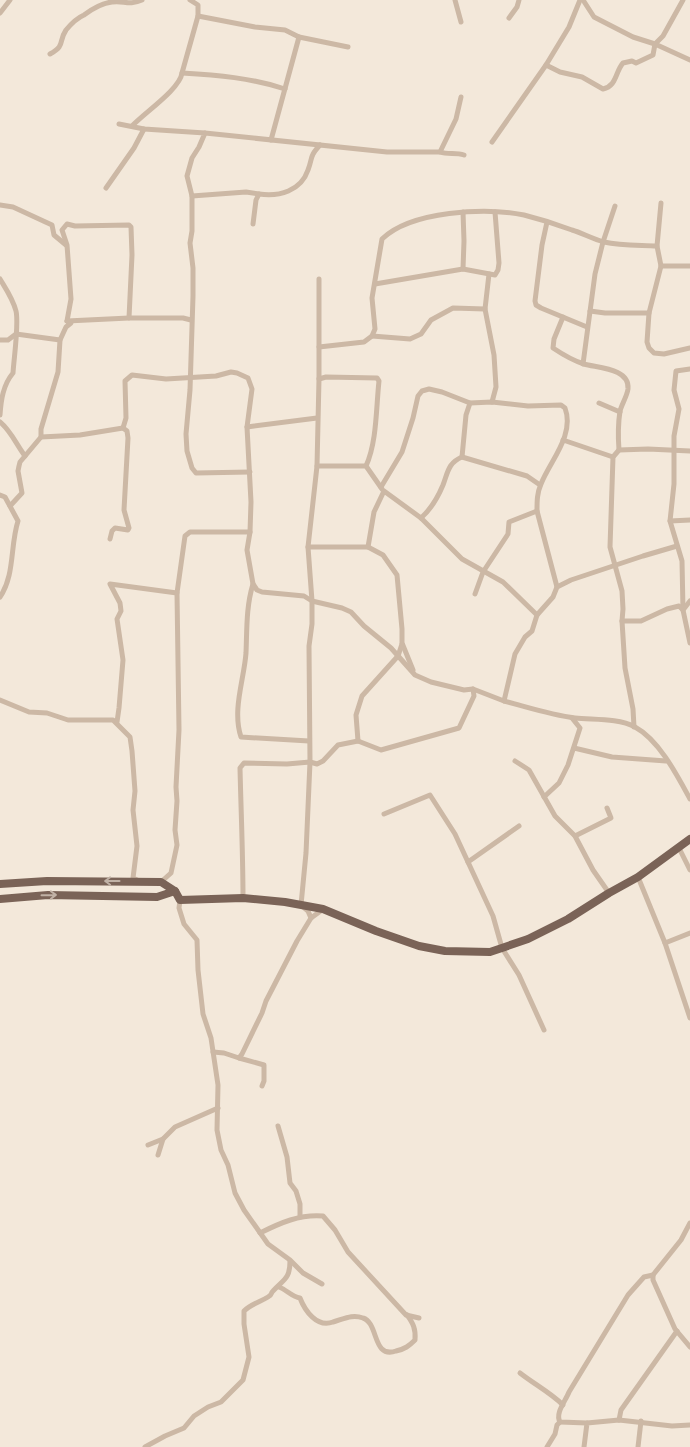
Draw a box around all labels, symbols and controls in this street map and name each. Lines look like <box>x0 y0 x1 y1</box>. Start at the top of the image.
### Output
one-way arrow <box>104 876 120 886</box>
one-way arrow <box>40 891 56 900</box>

